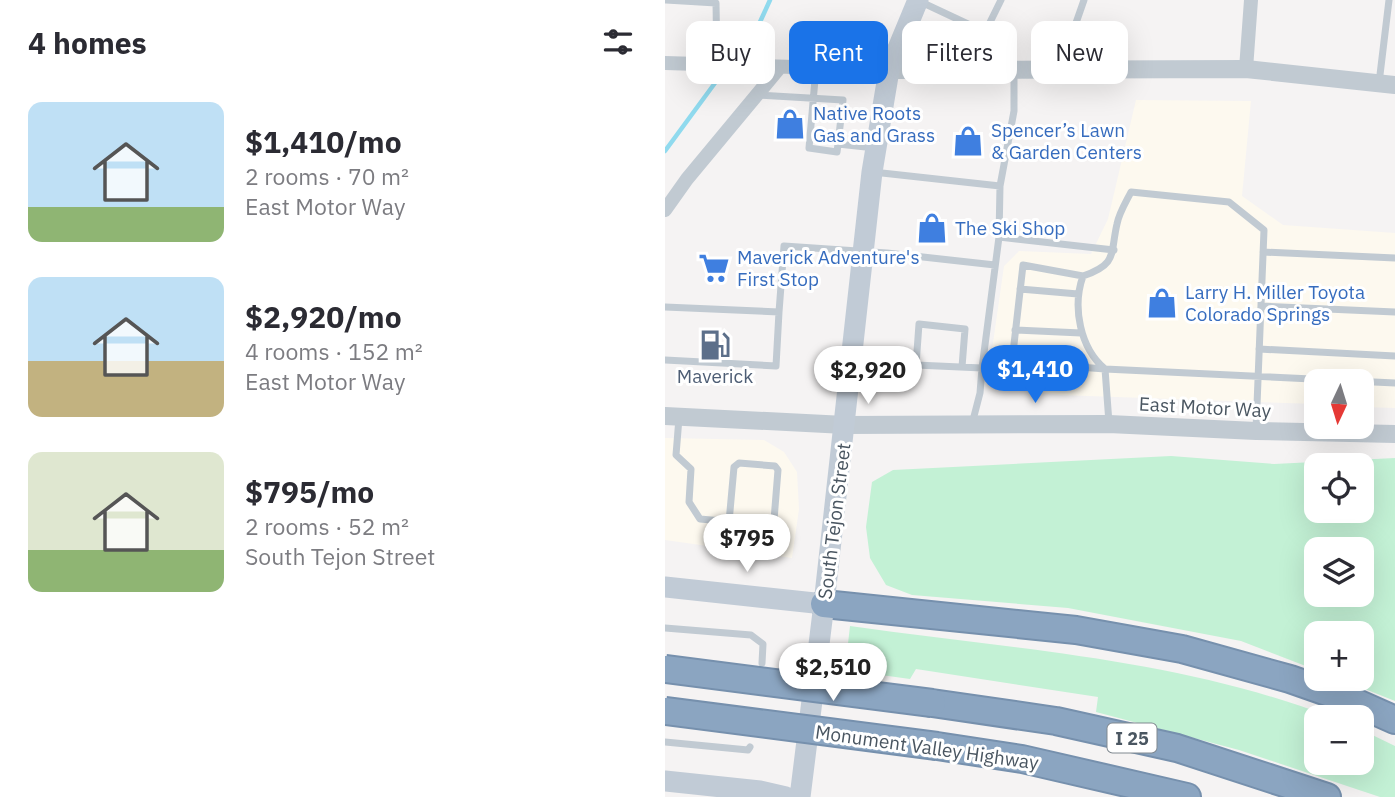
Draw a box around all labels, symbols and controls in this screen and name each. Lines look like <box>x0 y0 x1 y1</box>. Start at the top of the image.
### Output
chip: Buy <box>686 21 775 84</box>
chip: Rent <box>789 21 888 84</box>
chip: Filters <box>902 21 1017 84</box>
chip: New <box>1031 21 1128 84</box>
text: 4 homes <box>28 23 147 62</box>
icon: filters <box>599 23 637 61</box>
place label: Native Roots Gas and Grass <box>813 101 935 147</box>
shop icon: Native Roots Gas and Grass <box>773 107 807 141</box>
place label: Spencer’s Lawn & Garden Centers <box>991 118 1142 164</box>
text: $1,410/mo <box>245 122 402 161</box>
shop icon: Spencer’s Lawn & Garden Centers <box>951 124 985 158</box>
icon: home <box>84 130 168 214</box>
text: 2 rooms · 70 m² <box>245 161 409 191</box>
text: East Motor Way <box>245 191 405 221</box>
shop icon: The Ski Shop <box>915 211 949 245</box>
place label: The Ski Shop <box>955 216 1065 240</box>
place label: Maverick Adventure's First Stop <box>737 245 920 291</box>
supermarket icon: Maverick Adventure's First Stop <box>697 251 731 285</box>
place label: Larry H. Miller Toyota Colorado Springs <box>1185 280 1365 326</box>
shop icon: Larry H. Miller Toyota Colorado Springs <box>1145 286 1179 320</box>
text: $2,920/mo <box>245 297 402 336</box>
icon: home <box>84 305 168 389</box>
fuel station icon: Maverick <box>698 328 732 362</box>
text: 4 rooms · 152 m² <box>245 336 423 366</box>
pin: $2,920 <box>811 346 925 406</box>
pin: $1,410 <box>978 346 1092 405</box>
text: $1,410 <box>997 353 1073 383</box>
text: $2,920 <box>830 354 906 384</box>
place label: Maverick <box>677 364 753 388</box>
text: East Motor Way <box>245 366 405 396</box>
north arrow <box>1304 369 1374 439</box>
map controls <box>1304 369 1374 775</box>
street label: East Motor Way <box>1138 392 1272 422</box>
street label: South Tejon Street <box>813 441 855 601</box>
button: locate <box>1304 453 1374 523</box>
text: $795/mo <box>245 472 374 511</box>
icon: home <box>84 480 168 564</box>
text: 2 rooms · 52 m² <box>245 511 409 541</box>
pin: $795 <box>706 514 788 574</box>
text: $795 <box>719 522 775 552</box>
button: layers <box>1304 537 1374 607</box>
text: South Tejon Street <box>245 541 435 571</box>
button: + <box>1304 621 1374 691</box>
pin: $2,510 <box>776 644 890 703</box>
text: $2,510 <box>795 651 871 681</box>
button: − <box>1304 705 1374 775</box>
street label: Monument Valley Highway <box>814 719 1041 775</box>
road number: I 25 <box>1107 724 1156 752</box>

